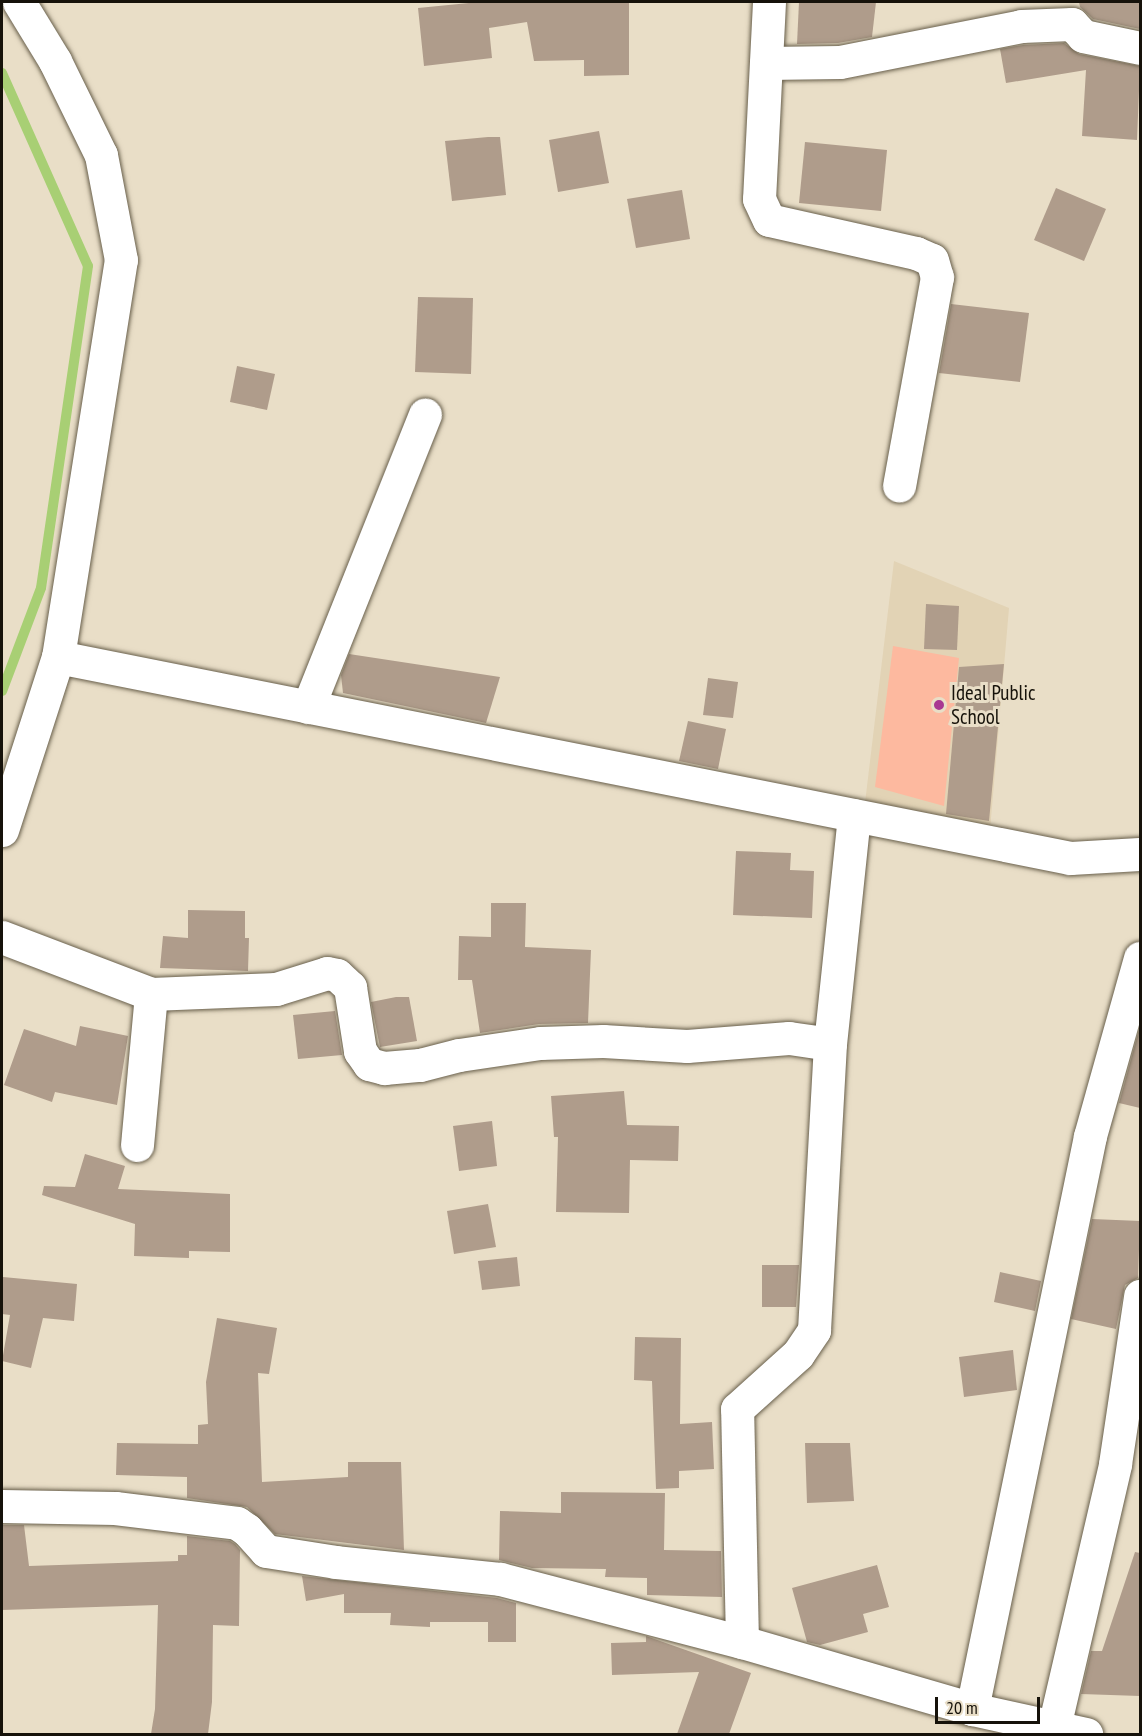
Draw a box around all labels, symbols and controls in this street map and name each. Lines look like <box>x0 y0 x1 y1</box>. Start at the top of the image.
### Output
place label: Ideal Public School <box>951 680 1035 730</box>
marker: Ideal Public School <box>932 698 946 712</box>
scale bar <box>938 1685 1043 1723</box>
text: 20 m <box>946 1696 978 1719</box>

